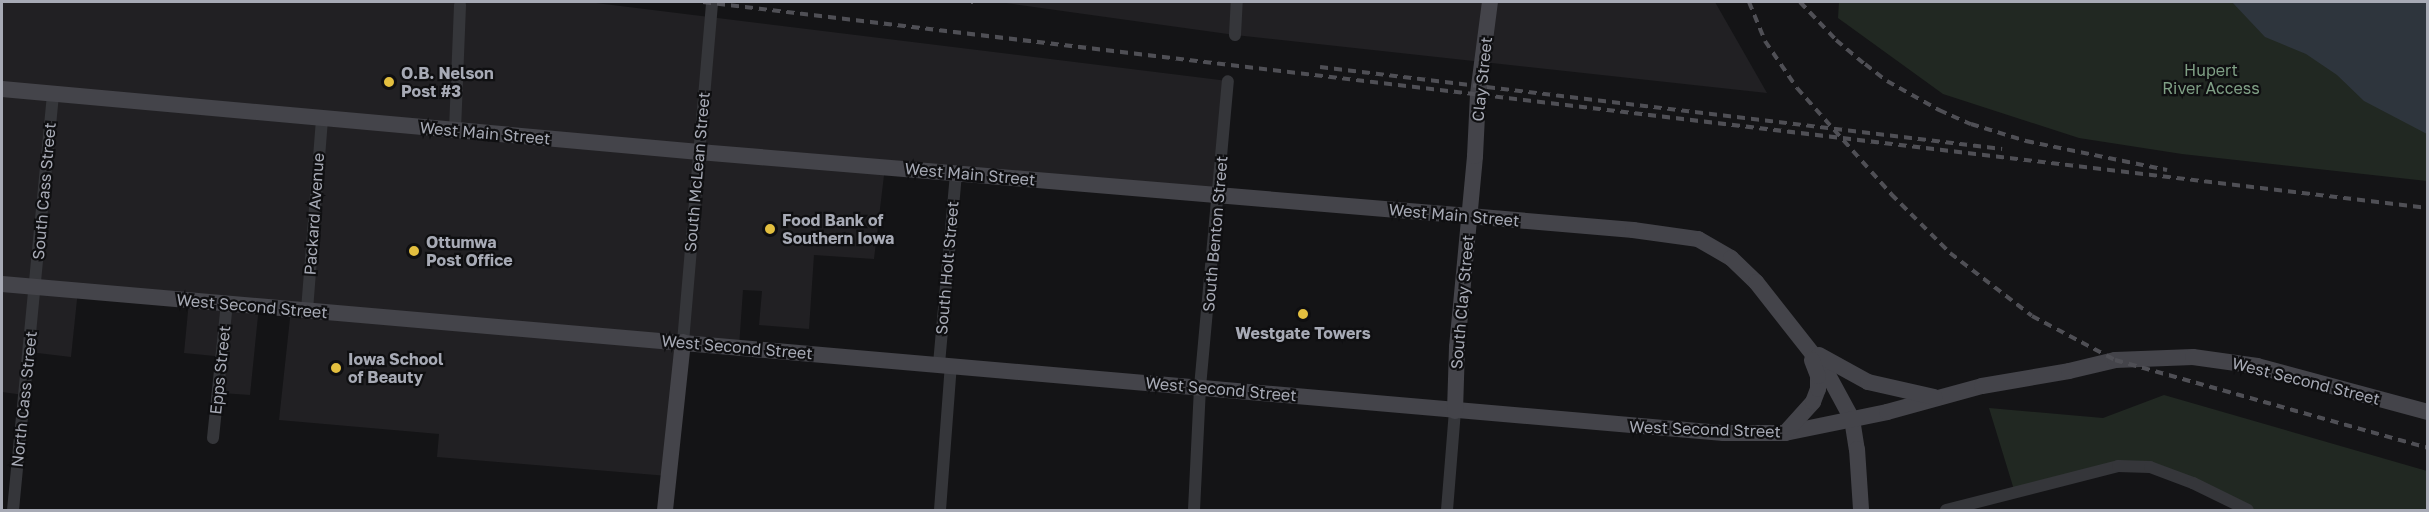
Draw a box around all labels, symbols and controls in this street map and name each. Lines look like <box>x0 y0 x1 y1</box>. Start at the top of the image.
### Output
street label: Clay Street <box>1468 36 1496 122</box>
park label: Hupert River Access <box>2162 60 2260 98</box>
place label: O.B. Nelson Post #3 <box>401 63 494 101</box>
marker: O.B. Nelson Post #3 <box>382 75 396 89</box>
street label: South McLean Street <box>680 91 714 253</box>
street label: West Main Street <box>419 118 551 148</box>
street label: South Cass Street <box>28 121 60 261</box>
street label: Packard Avenue <box>300 152 328 276</box>
street label: South Benton Street <box>1199 155 1231 313</box>
street label: West Main Street <box>904 159 1036 189</box>
street label: South Holt Street <box>932 200 962 336</box>
street label: West Main Street <box>1388 200 1520 230</box>
place label: Food Bank of Southern Iowa <box>782 210 894 248</box>
marker: Food Bank of Southern Iowa <box>763 222 777 236</box>
place label: Ottumwa Post Office <box>426 232 513 270</box>
street label: South Clay Street <box>1447 234 1477 370</box>
marker: Ottumwa Post Office <box>407 244 421 258</box>
street label: West Second Street <box>176 290 328 322</box>
marker: Westgate Towers <box>1296 307 1310 321</box>
place label: Westgate Towers <box>1235 323 1371 343</box>
street label: Epps Street <box>206 325 234 415</box>
street label: North Cass Street <box>7 330 41 468</box>
street label: West Second Street <box>661 331 813 363</box>
place label: Iowa School of Beauty <box>348 349 443 387</box>
street label: West Second Street <box>2230 353 2382 409</box>
marker: Iowa School of Beauty <box>329 361 343 375</box>
street label: West Second Street <box>1145 373 1297 405</box>
street label: West Second Street <box>1629 417 1781 441</box>

